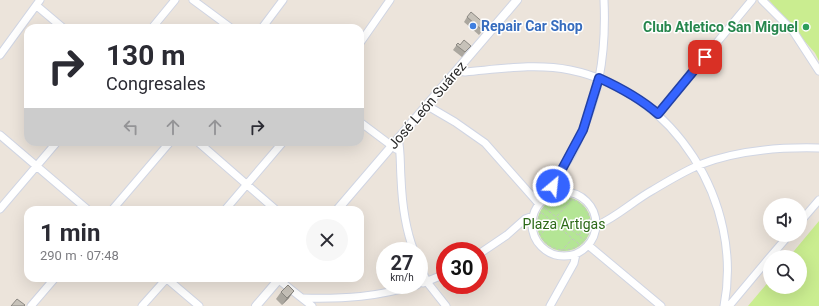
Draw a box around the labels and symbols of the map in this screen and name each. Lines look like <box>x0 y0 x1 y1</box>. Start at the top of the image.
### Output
place label: Repair Car Shop <box>481 18 583 34</box>
place label: Club Atletico San Miguel <box>643 19 798 35</box>
marker: Repair Car Shop <box>468 21 478 31</box>
marker: Club Atletico San Miguel <box>801 22 811 32</box>
pin <box>688 40 722 74</box>
street label: José León Suárez <box>385 58 469 152</box>
position arrow <box>532 165 574 207</box>
park label: Plaza Artigas <box>523 216 605 232</box>
speed limit sign: 30 <box>436 242 488 294</box>

